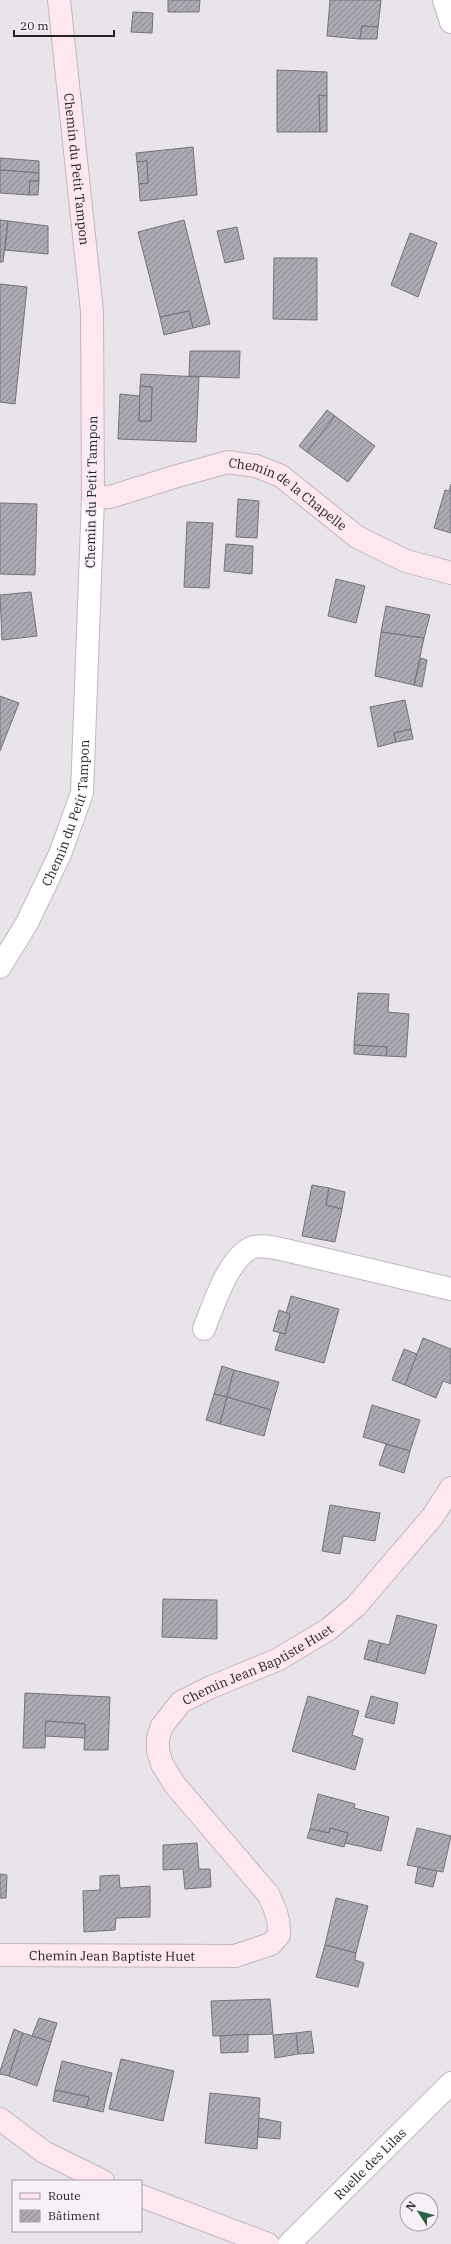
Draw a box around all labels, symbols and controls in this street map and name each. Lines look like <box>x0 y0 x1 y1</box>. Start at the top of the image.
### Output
scale bar <box>14 12 114 38</box>
text: 20 m <box>20 18 49 33</box>
street label: Chemin du Petit Tampon <box>60 92 93 246</box>
street label: Chemin du Petit Tampon <box>82 416 101 568</box>
street label: Chemin de la Chapelle <box>227 454 350 535</box>
street label: Chemin du Petit Tampon <box>38 739 93 889</box>
street label: Chemin Jean Baptiste Huet <box>179 1621 337 1709</box>
street label: Chemin Jean Baptiste Huet <box>29 1947 195 1965</box>
street label: Ruelle des Lilas <box>331 2124 410 2204</box>
legend <box>12 2180 142 2232</box>
text: Route <box>48 2188 81 2203</box>
north arrow <box>399 2192 439 2232</box>
text: N <box>403 2198 419 2214</box>
text: Bâtiment <box>48 2208 100 2223</box>

